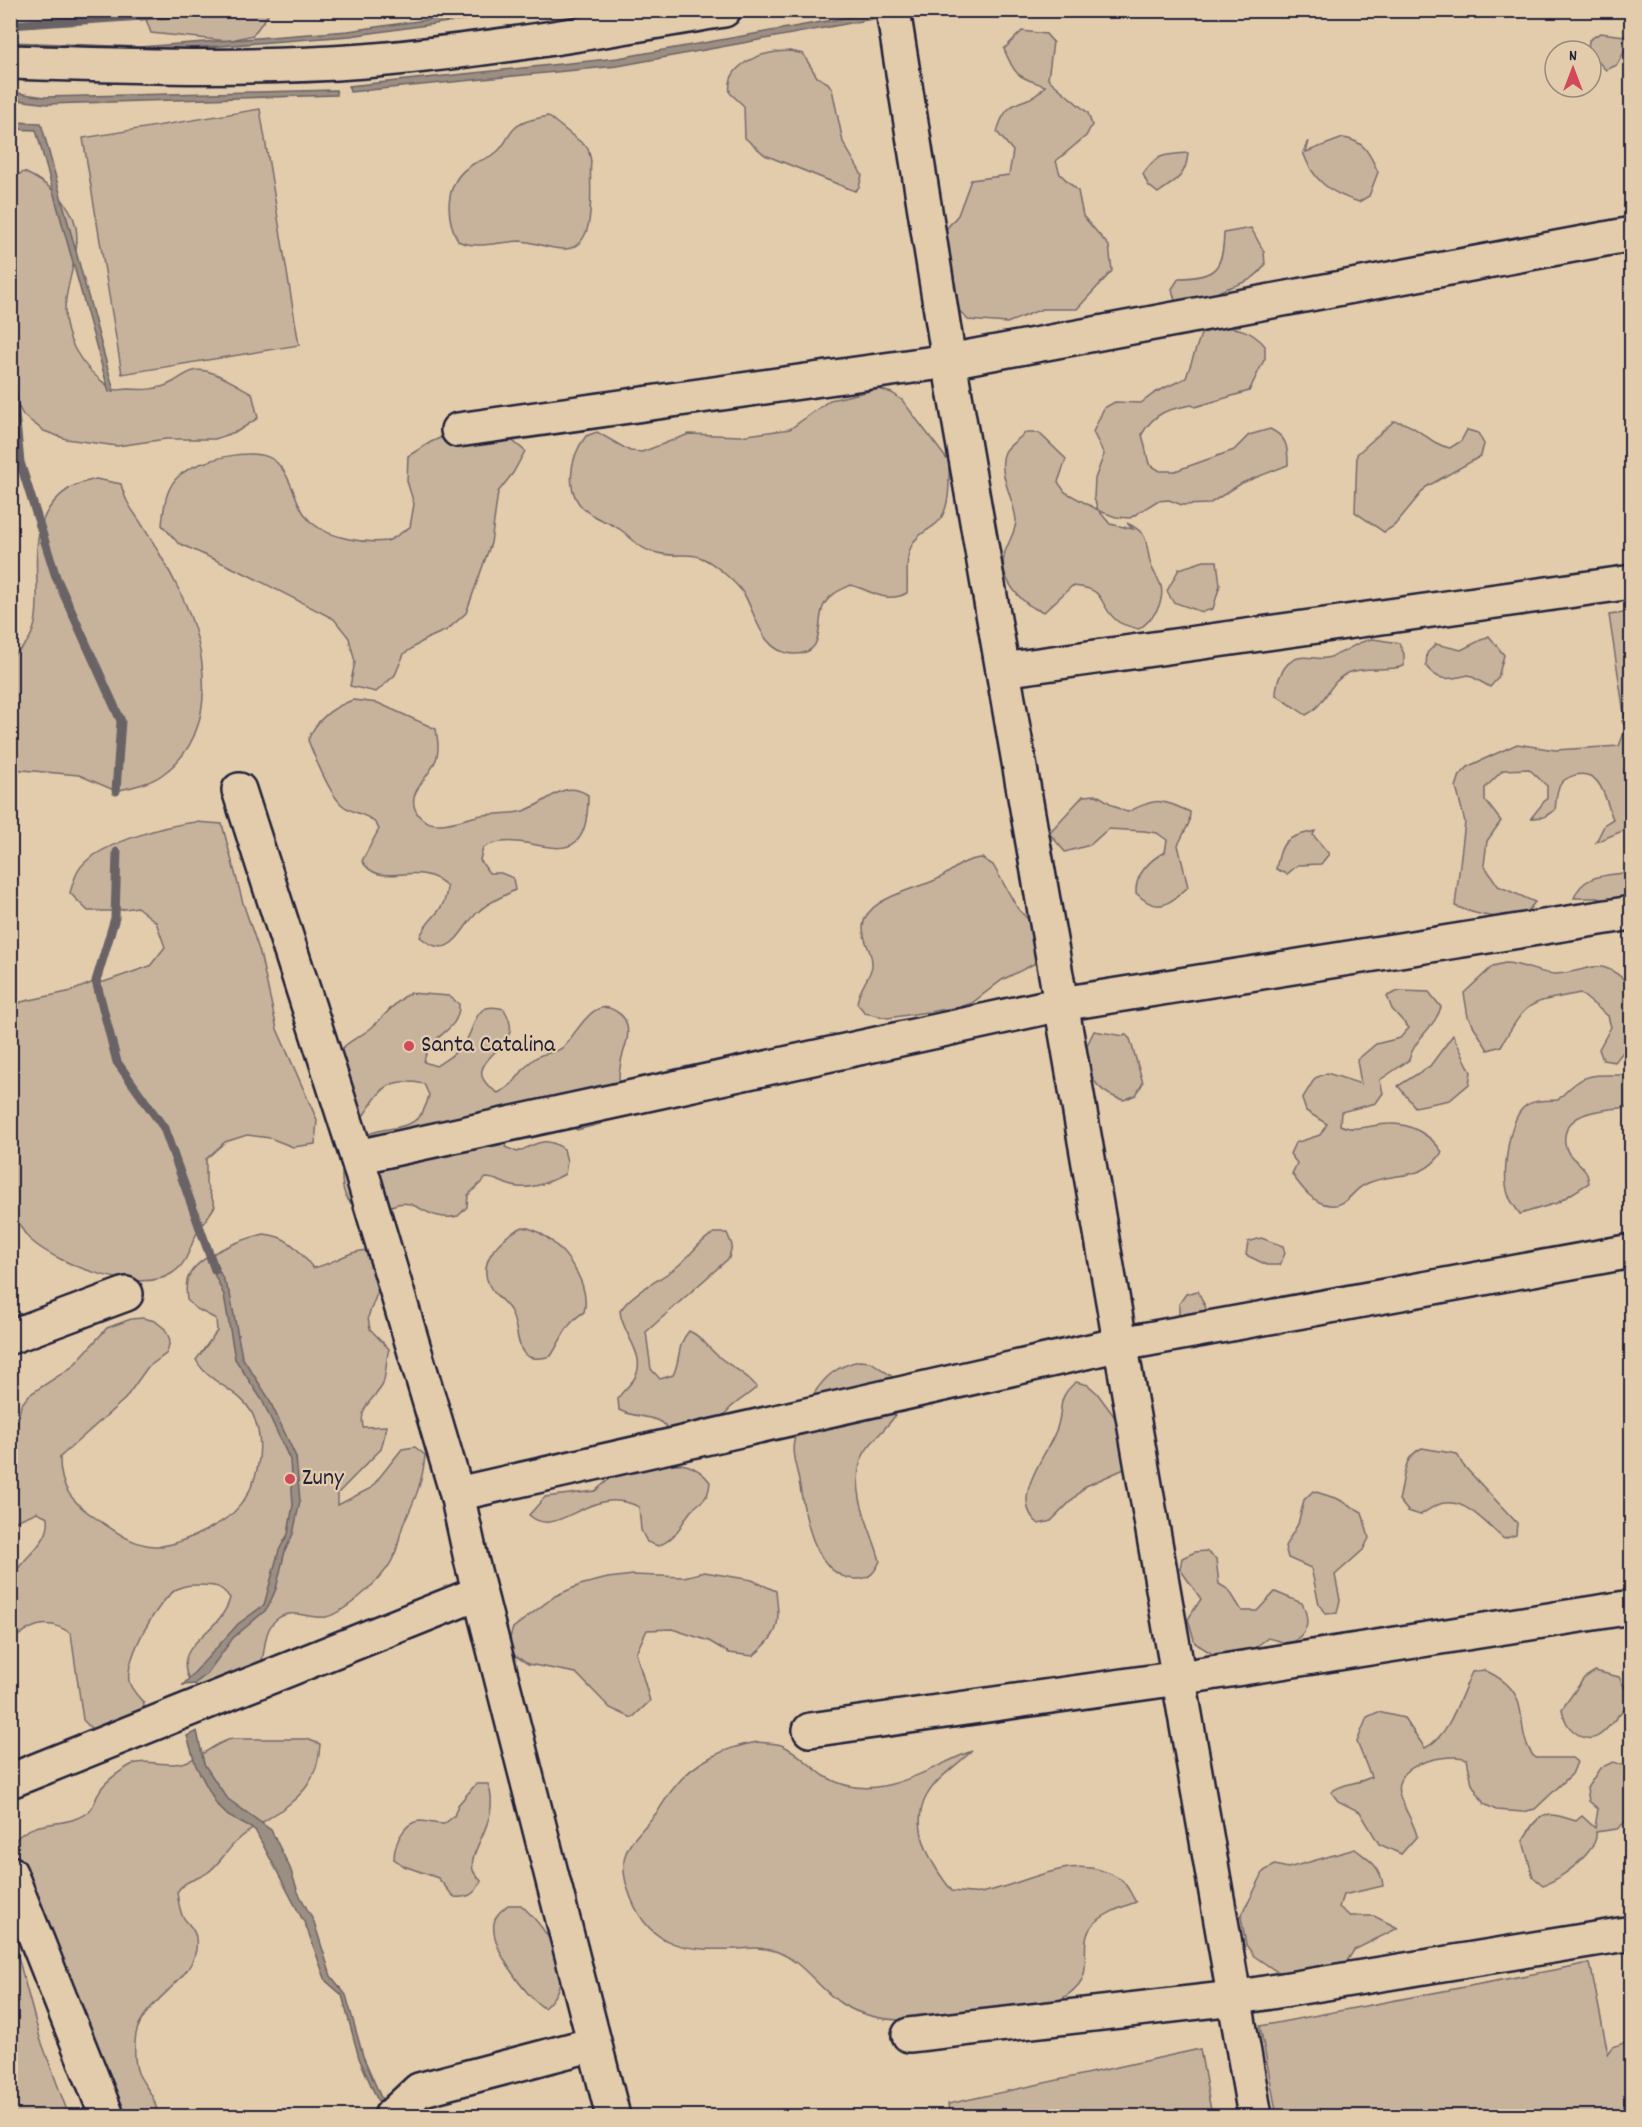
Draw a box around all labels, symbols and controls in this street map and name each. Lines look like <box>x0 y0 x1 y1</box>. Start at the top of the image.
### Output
north arrow <box>1543 39 1603 99</box>
text: N <box>1569 45 1577 68</box>
place label: Santa Catalina <box>421 1029 556 1063</box>
marker: Santa Catalina <box>402 1039 416 1053</box>
place label: Zuny <box>302 1462 345 1496</box>
marker: Zuny <box>283 1472 297 1486</box>

